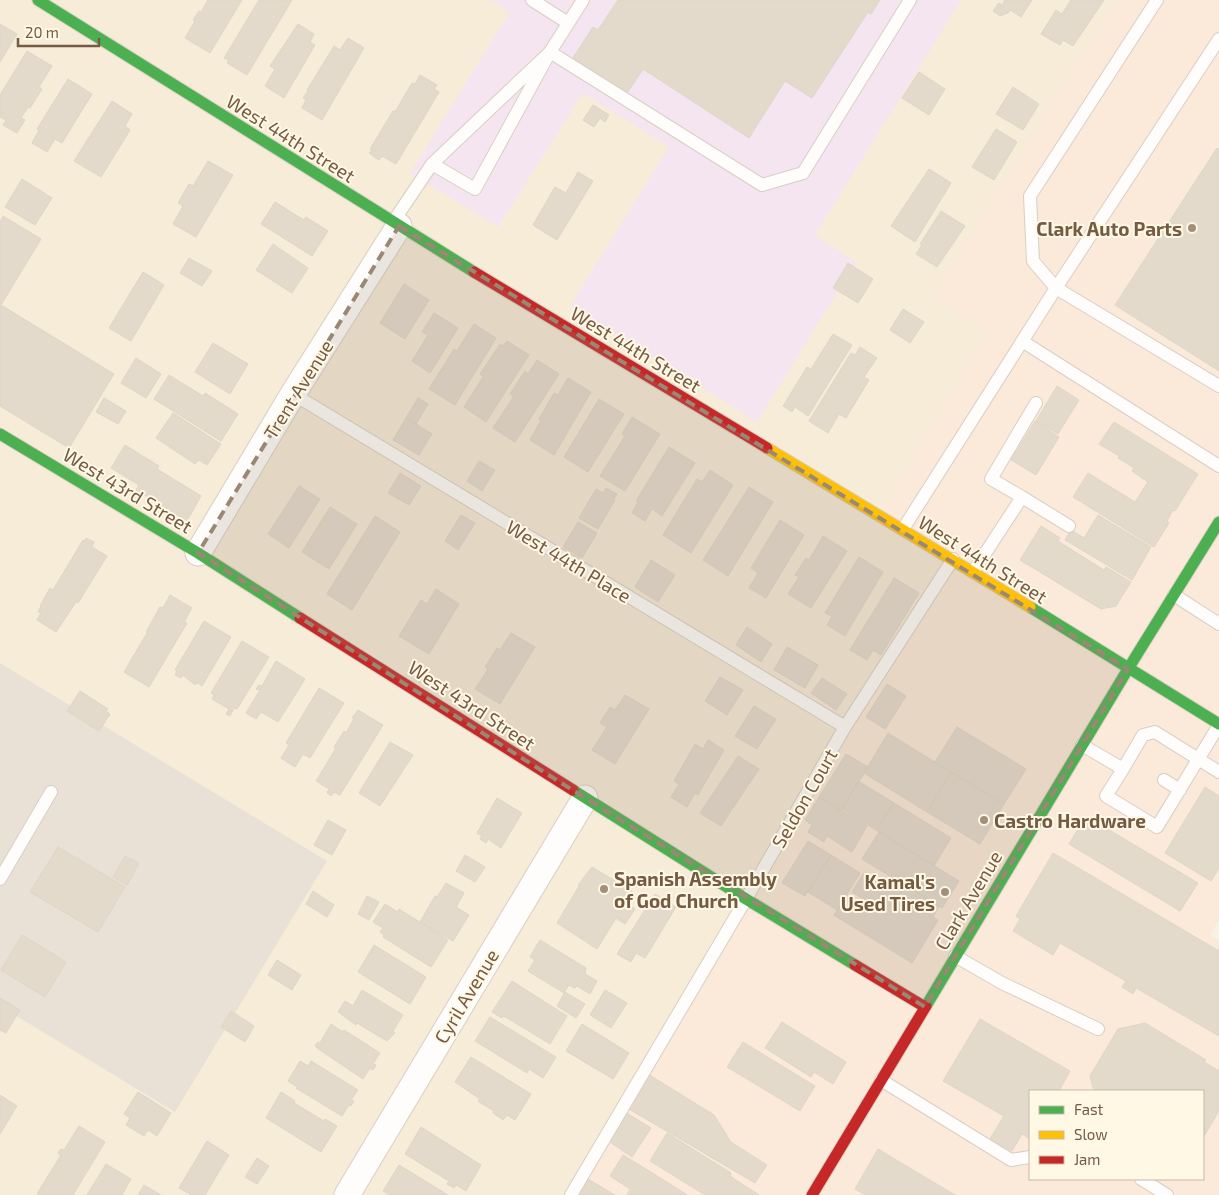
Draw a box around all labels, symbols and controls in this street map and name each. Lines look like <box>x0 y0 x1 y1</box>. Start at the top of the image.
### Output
scale bar <box>18 15 99 47</box>
text: 20 m <box>25 23 59 41</box>
street label: West 44th Street <box>222 89 360 187</box>
place label: Clark Auto Parts <box>1036 217 1182 240</box>
marker: Clark Auto Parts <box>1186 222 1198 234</box>
street label: West 44th Street <box>567 301 705 397</box>
street label: Trent Avenue <box>258 335 338 443</box>
street label: West 43rd Street <box>59 442 197 538</box>
street label: West 44th Street <box>914 510 1052 608</box>
street label: West 44th Place <box>502 515 636 607</box>
street label: West 43rd Street <box>404 655 540 755</box>
street label: Seldon Court <box>766 744 842 852</box>
place label: Castro Hardware <box>994 809 1146 832</box>
marker: Castro Hardware <box>978 814 990 826</box>
street label: Clark Avenue <box>929 846 1007 954</box>
place label: Spanish Assembly of God Church <box>614 867 777 912</box>
place label: Kamal's Used Tires <box>841 870 935 915</box>
marker: Spanish Assembly of God Church <box>598 883 610 895</box>
marker: Kamal's Used Tires <box>939 886 951 898</box>
street label: Cyril Avenue <box>429 945 503 1047</box>
legend <box>1029 1090 1204 1180</box>
text: Fast <box>1074 1100 1104 1118</box>
text: Slow <box>1074 1125 1108 1143</box>
text: Jam <box>1074 1150 1100 1168</box>

